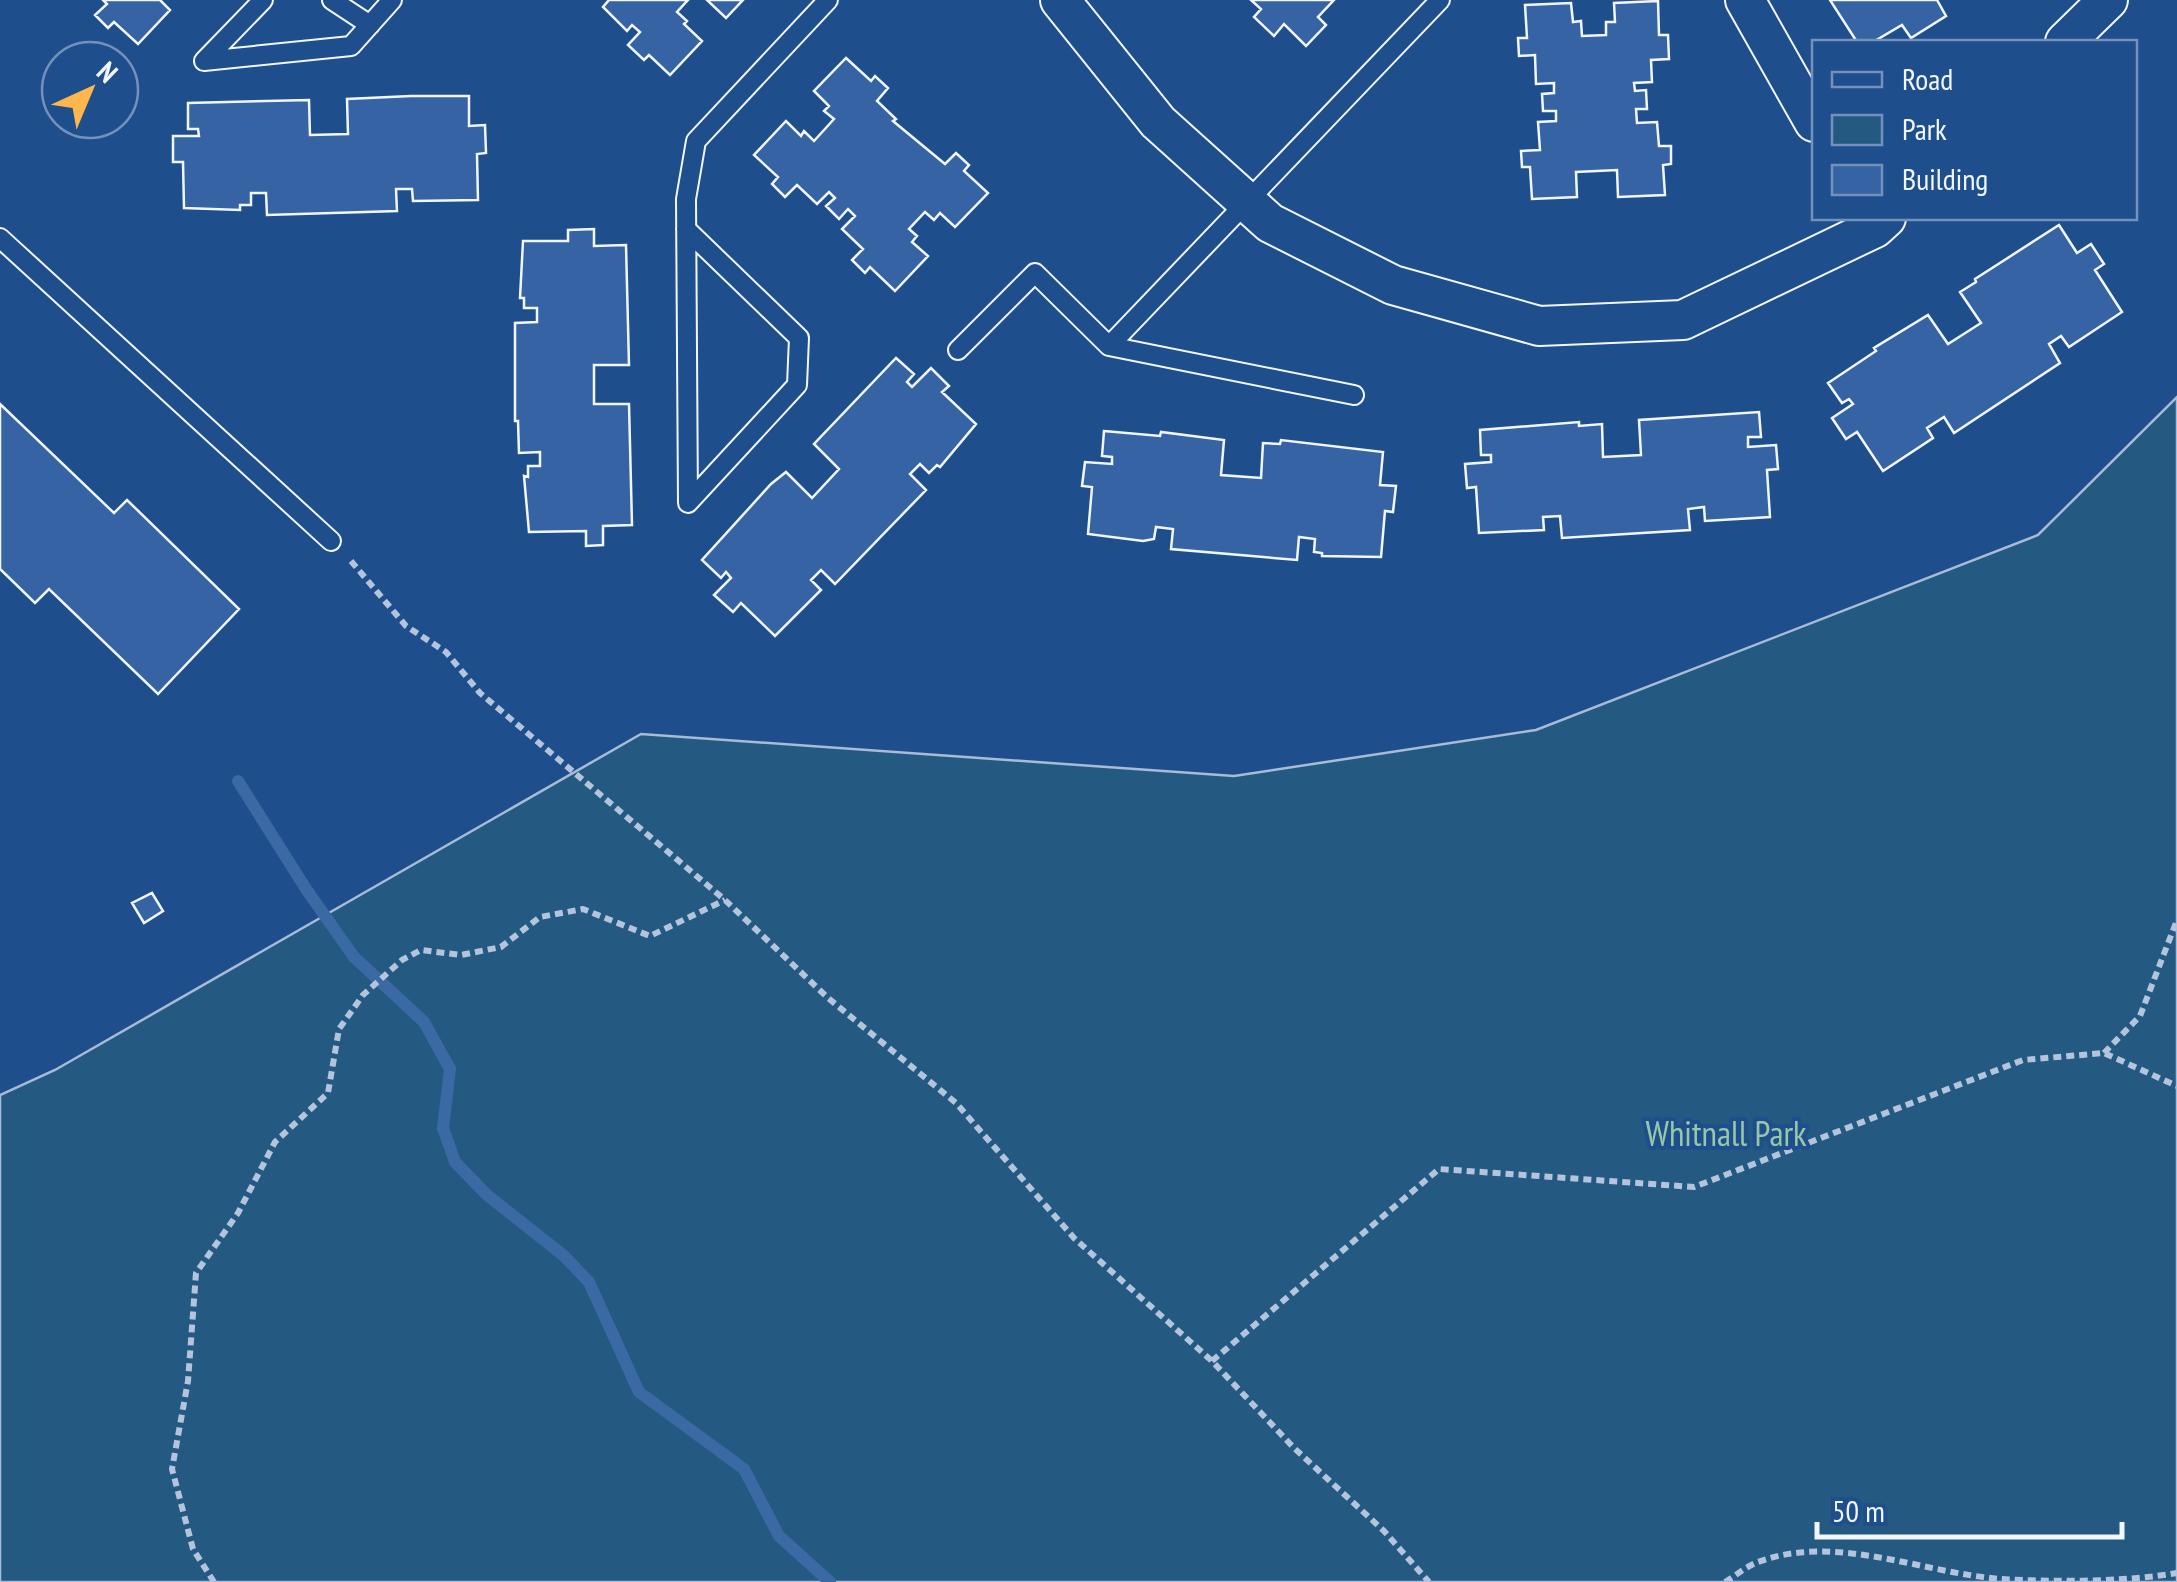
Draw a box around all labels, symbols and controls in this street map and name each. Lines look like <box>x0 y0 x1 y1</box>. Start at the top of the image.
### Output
north arrow <box>40 40 140 140</box>
legend <box>1812 40 2137 220</box>
text: N <box>89 53 126 90</box>
text: Road <box>1902 59 1953 98</box>
text: Park <box>1902 109 1947 148</box>
text: Building <box>1902 159 1988 198</box>
park label: Whitnall Park <box>1645 1110 1807 1156</box>
scale bar <box>1817 1477 2122 1539</box>
text: 50 m <box>1832 1491 1885 1530</box>

